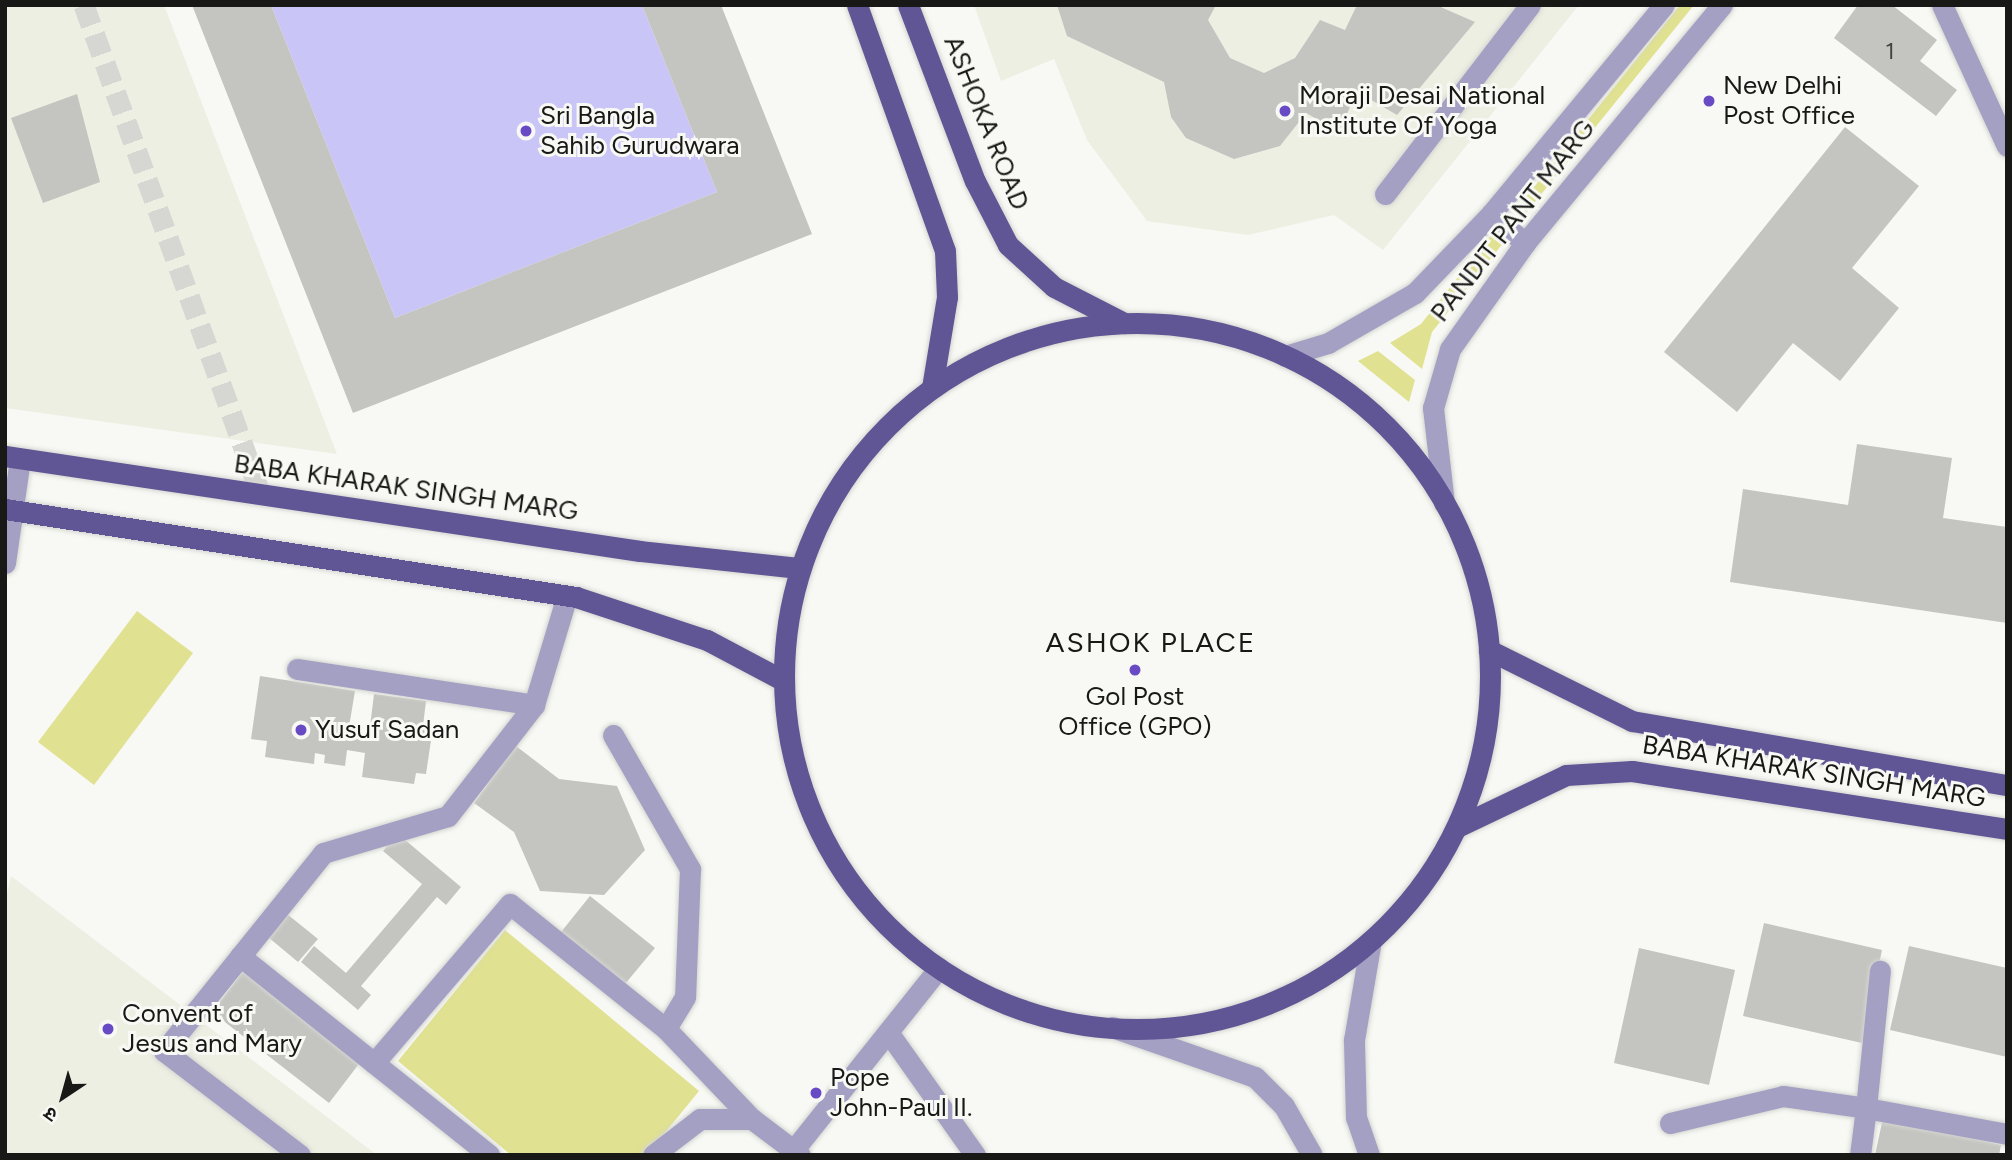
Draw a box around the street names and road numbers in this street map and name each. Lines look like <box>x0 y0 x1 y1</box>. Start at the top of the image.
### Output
street label: ASHOKA ROAD <box>937 31 1035 215</box>
street label: PANDIT PANT MARG <box>1424 114 1602 328</box>
street label: BABA KHARAK SINGH MARG <box>232 448 580 528</box>
street label: BABA KHARAK SINGH MARG <box>1640 729 1988 815</box>

